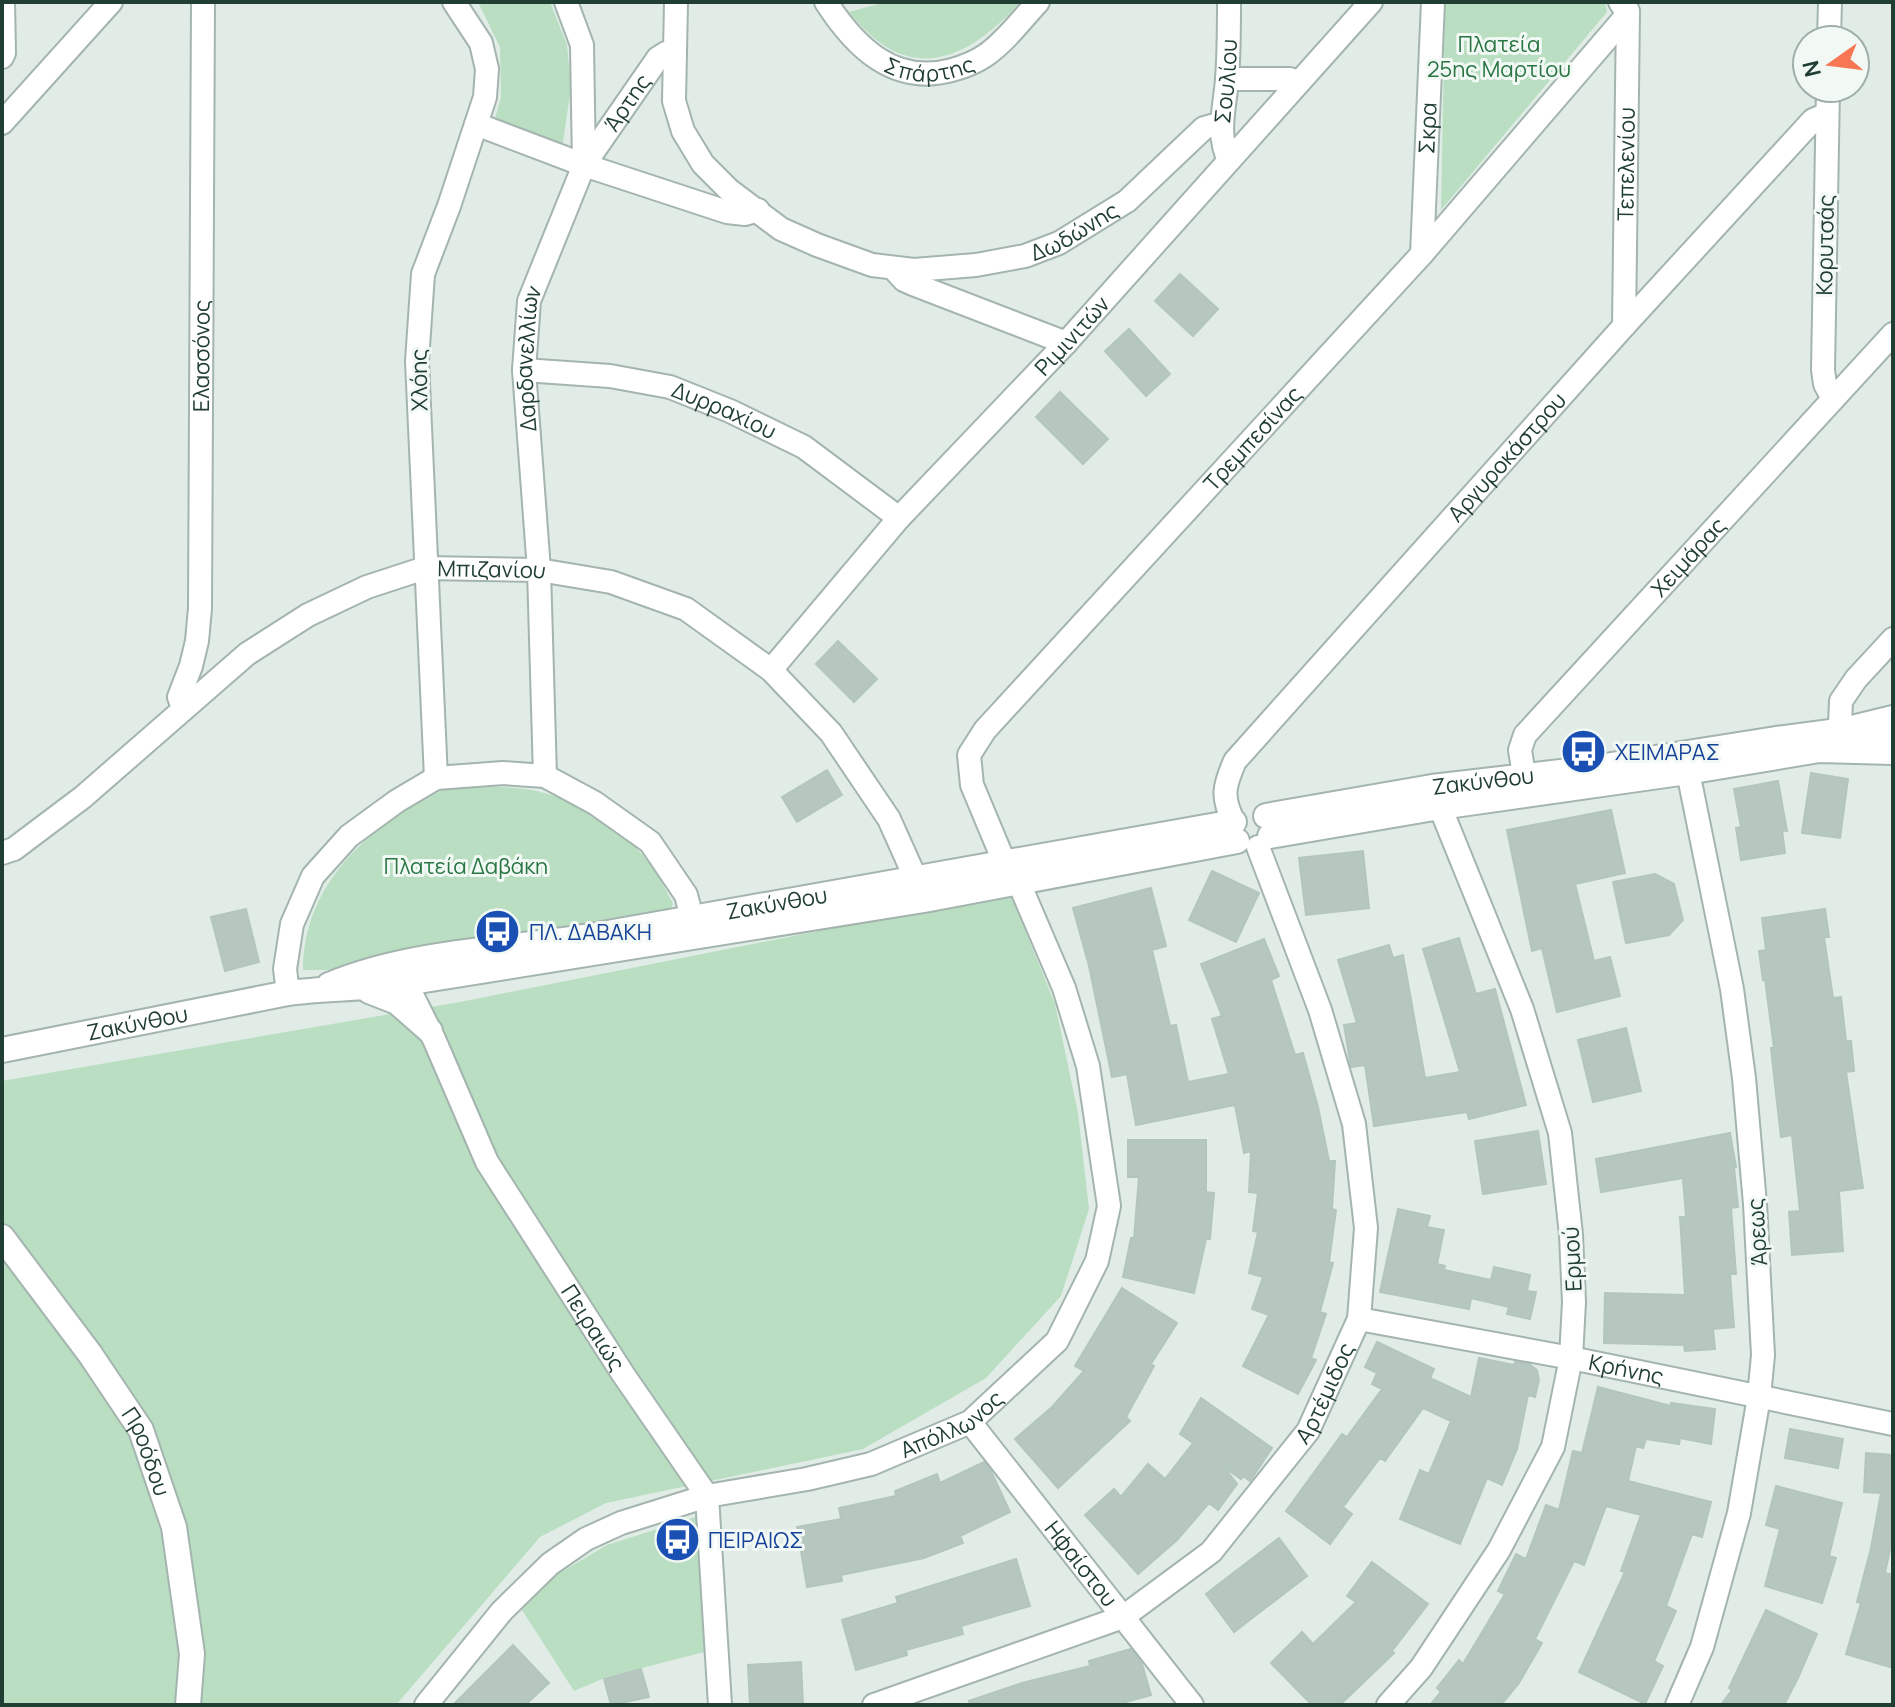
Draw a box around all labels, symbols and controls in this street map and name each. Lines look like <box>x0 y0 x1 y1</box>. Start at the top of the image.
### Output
north arrow <box>1791 24 1871 104</box>
park label: Πλατεία 25ης Μαρτίου <box>1427 29 1571 84</box>
street label: Σουλίου <box>1207 39 1244 125</box>
street label: Σπάρτης <box>880 48 979 89</box>
text: N <box>1795 58 1828 80</box>
street label: Άρτης <box>597 68 658 137</box>
street label: Σκρα <box>1411 102 1444 155</box>
street label: Τεπελενίου <box>1610 107 1642 221</box>
street label: Κορυτσάς <box>1809 194 1841 296</box>
street label: Δωδώνης <box>1026 195 1124 268</box>
street label: Δαρδανελλίων <box>509 281 549 433</box>
street label: Ριμινιτών <box>1028 289 1116 382</box>
street label: Ελασσόνος <box>186 300 217 412</box>
street label: Χλόης <box>403 349 435 411</box>
street label: Δυρραχίου <box>667 374 781 446</box>
street label: Τρεμπεσίνας <box>1197 379 1309 498</box>
street label: Αργυροκάστρου <box>1441 386 1573 528</box>
street label: Χειμάρας <box>1644 511 1732 603</box>
street label: Μπιζανίου <box>437 553 548 586</box>
bus stop icon: ΧΕΙΜΑΡΑΣ <box>1560 728 1608 776</box>
place label: ΧΕΙΜΑΡΑΣ <box>1615 737 1720 767</box>
street label: Ζακύνθου <box>1431 760 1536 802</box>
park label: Πλατεία Δαβάκη <box>384 851 548 881</box>
street label: Ζακύνθου <box>724 880 830 927</box>
bus stop icon: ΠΛ. ΔΑΒΑΚΗ <box>474 908 522 956</box>
place label: ΠΛ. ΔΑΒΑΚΗ <box>529 917 652 947</box>
street label: Ζακύνθου <box>84 998 190 1048</box>
street label: Άρεως <box>1740 1197 1774 1267</box>
street label: Ερμού <box>1555 1226 1589 1292</box>
street label: Πειραιώς <box>554 1279 632 1377</box>
street label: Αρτέμιδος <box>1288 1338 1361 1450</box>
street label: Κρήνης <box>1586 1347 1666 1392</box>
street label: Απόλλωνος <box>895 1384 1010 1465</box>
street label: Προόδου <box>115 1401 177 1500</box>
street label: Ηφαίστου <box>1038 1514 1124 1613</box>
bus stop icon: ΠΕΙΡΑΙΩΣ <box>653 1516 701 1564</box>
place label: ΠΕΙΡΑΙΩΣ <box>708 1525 803 1555</box>

